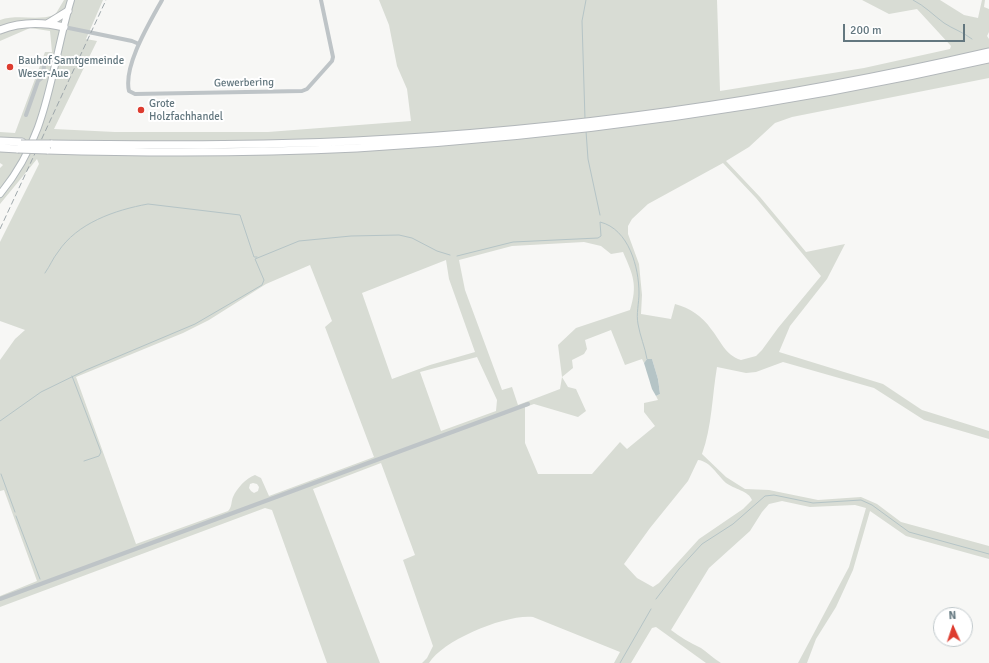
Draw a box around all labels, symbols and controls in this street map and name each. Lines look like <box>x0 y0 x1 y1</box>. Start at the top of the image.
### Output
scale bar <box>845 16 967 42</box>
text: 200 m <box>850 23 882 38</box>
place label: Bauhof Samtgemeinde Weser-Aue <box>18 54 124 80</box>
marker: Bauhof Samtgemeinde Weser-Aue <box>5 62 15 72</box>
street label: Gewerbering <box>214 76 274 90</box>
place label: Grote Holzfachhandel <box>149 97 223 123</box>
marker: Grote Holzfachhandel <box>136 105 146 115</box>
north arrow <box>933 607 973 647</box>
text: N <box>948 609 957 622</box>

